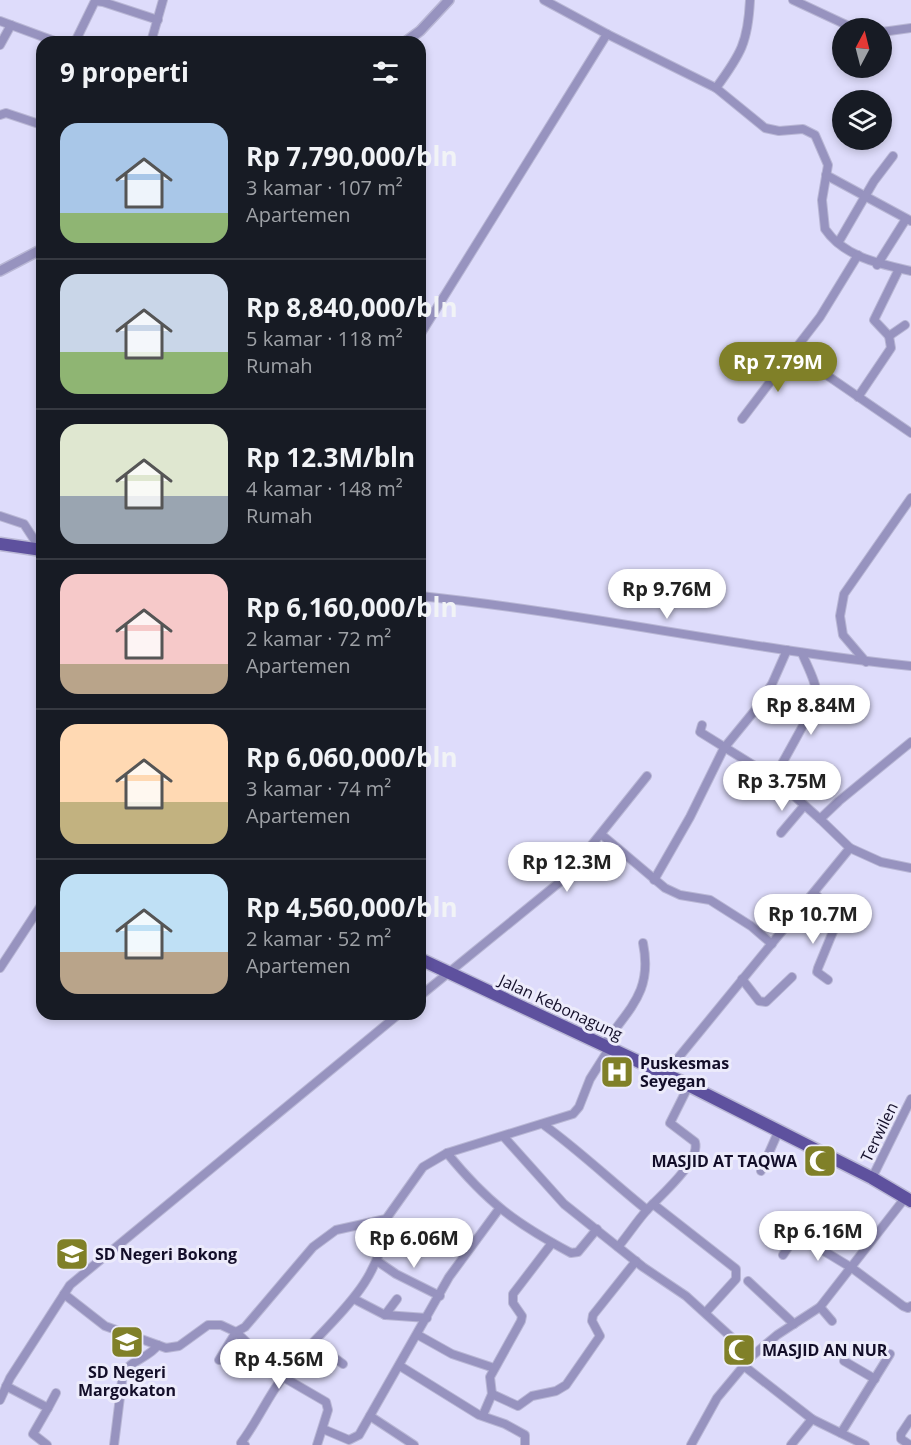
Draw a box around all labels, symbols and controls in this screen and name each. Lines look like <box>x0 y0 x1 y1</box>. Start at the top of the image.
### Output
north arrow <box>832 18 892 78</box>
map controls <box>832 18 892 150</box>
text: 9 properti <box>60 54 189 90</box>
icon: filters <box>369 56 402 89</box>
button: layers <box>832 90 892 150</box>
text: Rp 7,790,000/bln <box>246 138 457 174</box>
icon: home <box>108 147 180 219</box>
text: 3 kamar · 107 m² <box>246 174 403 201</box>
text: Apartemen <box>246 201 351 228</box>
text: Rp 8,840,000/bln <box>246 289 457 325</box>
icon: home <box>108 298 180 370</box>
text: 5 kamar · 118 m² <box>246 325 403 352</box>
pin: Rp 7.79M <box>716 342 840 393</box>
text: Rp 7.79M <box>733 348 823 375</box>
text: Rumah <box>246 352 313 379</box>
text: Rp 12.3M/bln <box>246 439 415 475</box>
icon: home <box>108 448 180 520</box>
text: 4 kamar · 148 m² <box>246 475 403 502</box>
text: Rumah <box>246 502 313 529</box>
pin: Rp 9.76M <box>605 569 729 620</box>
text: Rp 9.76M <box>622 575 712 602</box>
text: Rp 6,160,000/bln <box>246 589 457 625</box>
icon: home <box>108 598 180 670</box>
text: 2 kamar · 72 m² <box>246 625 391 652</box>
text: Apartemen <box>246 652 351 679</box>
pin: Rp 8.84M <box>749 685 873 736</box>
text: Rp 8.84M <box>766 691 856 718</box>
text: Rp 6,060,000/bln <box>246 739 457 775</box>
icon: home <box>108 748 180 820</box>
pin: Rp 3.75M <box>720 761 844 812</box>
text: Rp 3.75M <box>737 767 827 794</box>
text: 3 kamar · 74 m² <box>246 775 391 802</box>
text: Apartemen <box>246 802 351 829</box>
pin: Rp 12.3M <box>505 842 629 893</box>
text: Rp 12.3M <box>522 848 612 875</box>
text: Rp 4,560,000/bln <box>246 889 457 925</box>
pin: Rp 10.7M <box>751 894 875 945</box>
icon: home <box>108 898 180 970</box>
text: Rp 10.7M <box>768 900 858 927</box>
text: 2 kamar · 52 m² <box>246 925 391 952</box>
text: Apartemen <box>246 952 351 979</box>
street label: Jalan Kebonagung <box>494 968 627 1045</box>
place label: Puskesmas Seyegan <box>640 1052 729 1092</box>
hospital icon: Puskesmas Seyegan <box>599 1054 635 1090</box>
street label: Terwilen <box>855 1099 903 1165</box>
mosque icon: MASJID AT TAQWA <box>802 1143 838 1179</box>
place label: MASJID AT TAQWA <box>651 1150 798 1172</box>
pin: Rp 6.16M <box>756 1211 880 1262</box>
text: Rp 6.16M <box>773 1217 863 1244</box>
pin: Rp 6.06M <box>352 1218 476 1269</box>
text: Rp 6.06M <box>369 1224 459 1251</box>
school or university icon: SD Negeri Bokong <box>54 1236 90 1272</box>
place label: SD Negeri Bokong <box>95 1243 237 1265</box>
school or university icon: SD Negeri Margokaton <box>109 1324 145 1360</box>
mosque icon: MASJID AN NUR <box>721 1332 757 1368</box>
pin: Rp 4.56M <box>217 1339 341 1390</box>
place label: MASJID AN NUR <box>762 1339 888 1361</box>
text: Rp 4.56M <box>234 1345 324 1372</box>
place label: SD Negeri Margokaton <box>78 1361 176 1401</box>

